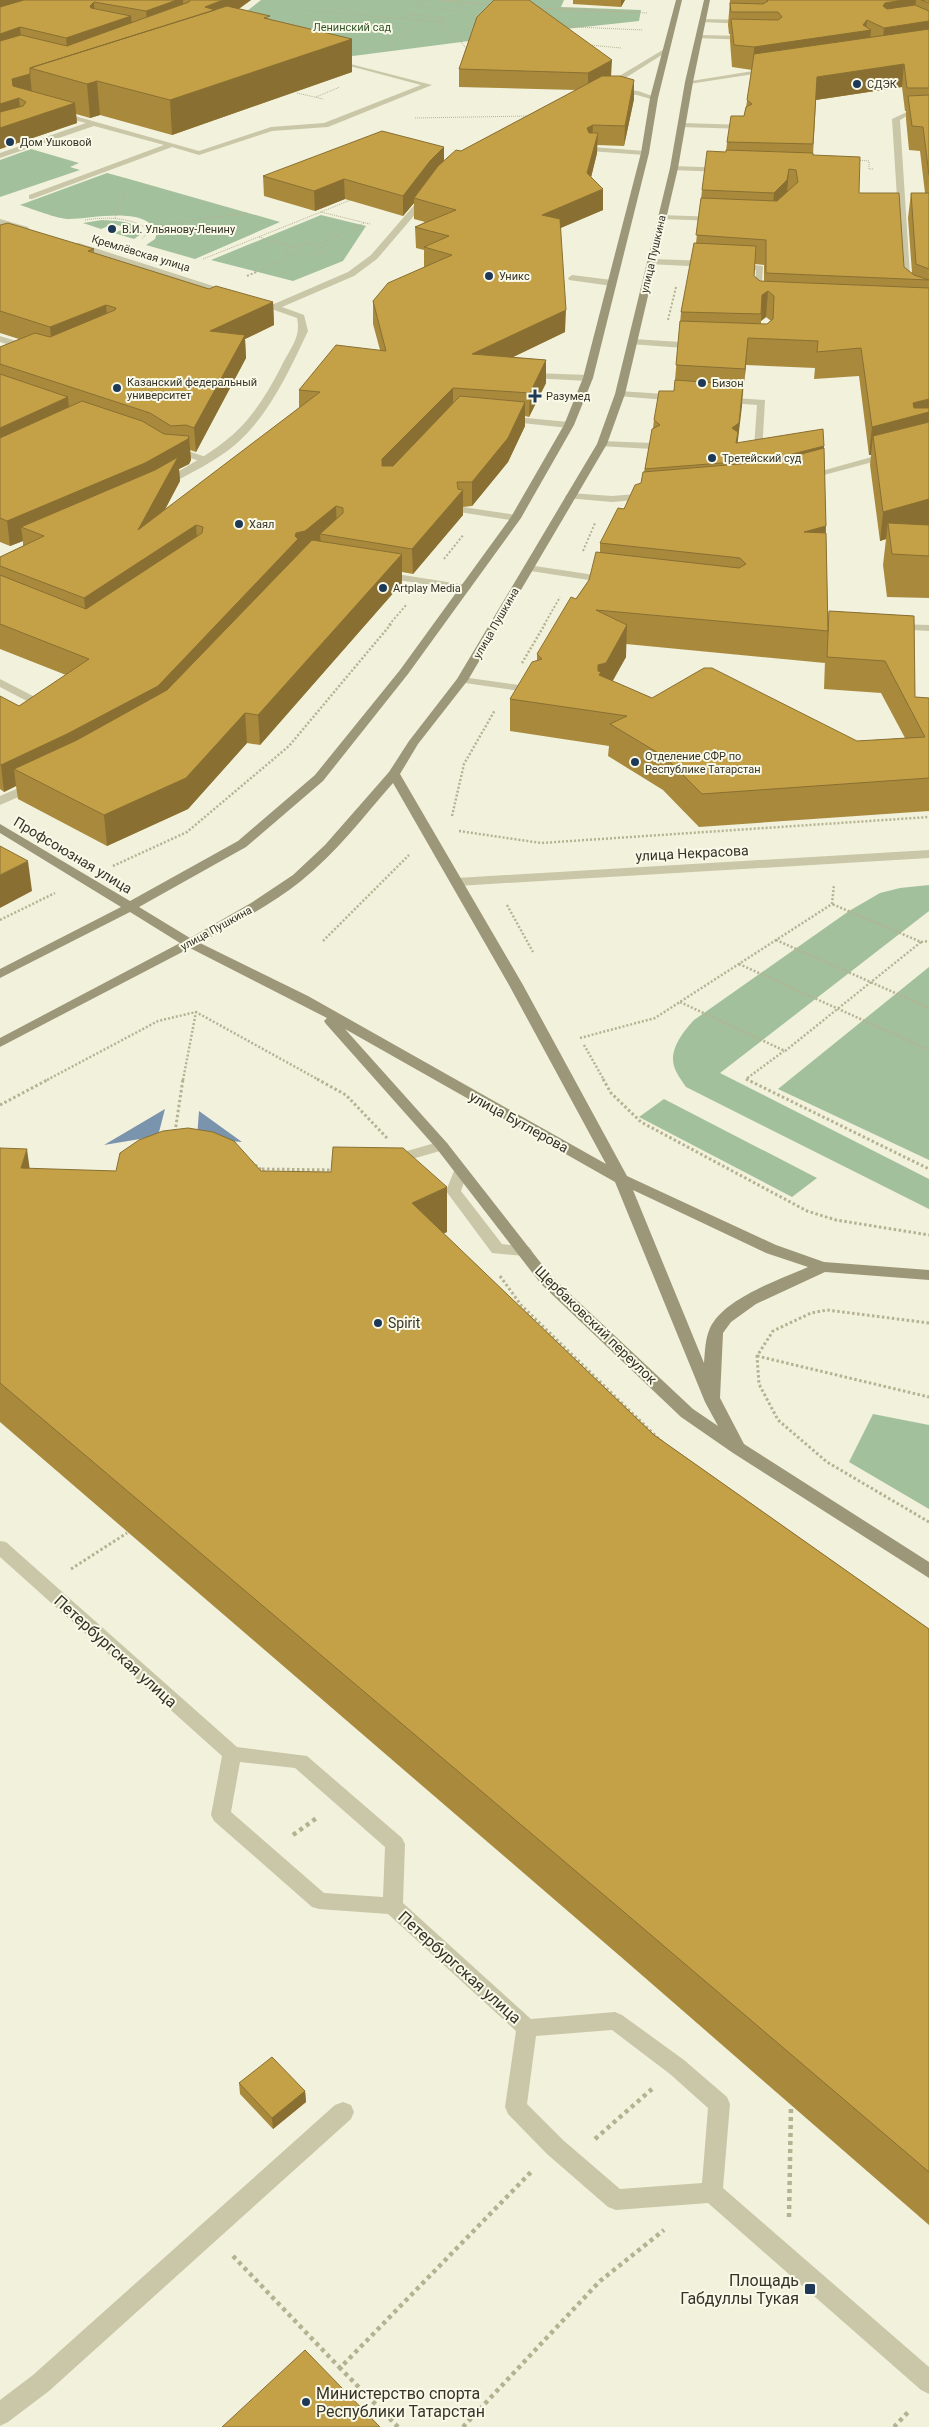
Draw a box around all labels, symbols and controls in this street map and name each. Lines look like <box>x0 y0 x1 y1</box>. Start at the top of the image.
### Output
park label: Ленинский сад <box>313 21 391 34</box>
marker: СДЭК <box>851 78 863 90</box>
place label: СДЭК <box>867 78 898 91</box>
marker: Дом Ушковой <box>4 136 16 148</box>
place label: Дом Ушковой <box>20 136 92 149</box>
street label: улица Пушкина <box>638 214 669 294</box>
marker: В.И. Ульянову-Ленину <box>106 223 118 235</box>
place label: В.И. Ульянову-Ленину <box>122 223 236 236</box>
street label: Кремлёвская улица <box>90 232 192 275</box>
marker: Уникс <box>483 270 495 282</box>
place label: Уникс <box>499 270 530 283</box>
place label: Казанский федеральный университет <box>127 376 257 402</box>
marker: Бизон <box>696 377 708 389</box>
place label: Бизон <box>712 377 744 390</box>
marker: Казанский федеральный университет <box>111 382 123 394</box>
marker: Разумед <box>528 389 542 403</box>
place label: Разумед <box>546 390 591 403</box>
marker: Третейский суд <box>706 452 718 464</box>
place label: Третейский суд <box>722 452 802 465</box>
marker: Хаял <box>233 518 245 530</box>
place label: Хаял <box>249 518 274 531</box>
marker: Artplay Media <box>377 582 389 594</box>
place label: Artplay Media <box>393 582 461 595</box>
street label: улица Пушкина <box>471 586 522 661</box>
place label: Отделение СФР по Республике Татарстан <box>645 750 761 776</box>
marker: Отделение СФР по Республике Татарстан <box>629 756 641 768</box>
street label: Профсоюзная улица <box>11 813 135 897</box>
street label: улица Некрасова <box>635 842 749 864</box>
street label: улица Пушкина <box>178 903 254 953</box>
street label: улица Бутлерова <box>467 1088 571 1156</box>
street label: Щербаковский переулок <box>532 1263 660 1388</box>
place label: Spirit <box>388 1315 421 1331</box>
marker: Spirit <box>372 1317 384 1329</box>
street label: Петербургская улица <box>50 1591 181 1712</box>
street label: Петербургская улица <box>394 1907 525 2028</box>
place label: Площадь Габдуллы Тукая <box>680 2271 799 2308</box>
marker: Площадь Габдуллы Тукая <box>803 2282 817 2296</box>
place label: Министерство спорта Республики Татарстан <box>316 2384 485 2421</box>
marker: Министерство спорта Республики Татарстан <box>300 2396 312 2408</box>

